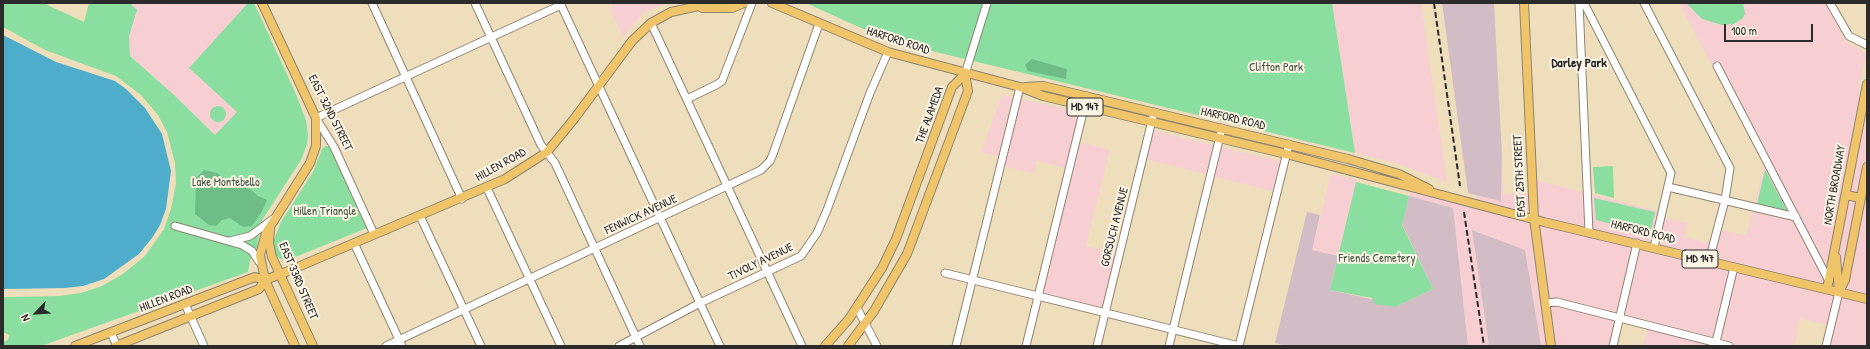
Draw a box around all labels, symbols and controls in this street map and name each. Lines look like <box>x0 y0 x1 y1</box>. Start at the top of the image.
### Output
scale bar <box>1726 16 1815 42</box>
text: 100 m <box>1731 22 1757 39</box>
street label: HARFORD ROAD <box>865 24 931 58</box>
district label: Darley Park <box>1551 56 1607 72</box>
park label: Clifton Park <box>1249 61 1303 75</box>
street label: EAST 32ND STREET <box>305 72 355 154</box>
street label: THE ALAMEDA <box>913 85 947 145</box>
road number: MD 147 <box>1067 98 1103 116</box>
street label: HARFORD ROAD <box>1199 105 1267 133</box>
street label: EAST 25TH STREET <box>1511 134 1529 218</box>
street label: NORTH BROADWAY <box>1821 144 1849 226</box>
street label: HILLEN ROAD <box>473 145 529 185</box>
park label: Lake Montebello <box>192 176 260 190</box>
street label: GORSUCH AVENUE <box>1098 186 1132 268</box>
street label: FENWICK AVENUE <box>603 192 679 238</box>
park label: Hillen Triangle <box>294 205 356 219</box>
street label: HARFORD ROAD <box>1609 217 1677 247</box>
street label: EAST 33RD STREET <box>275 240 321 322</box>
street label: TIVOLY AVENUE <box>726 240 796 284</box>
road number: MD 147 <box>1682 250 1718 268</box>
park label: Friends Cemetery <box>1339 252 1415 266</box>
street label: HILLEN ROAD <box>138 282 194 316</box>
north arrow <box>16 293 56 333</box>
text: N <box>18 312 33 324</box>

